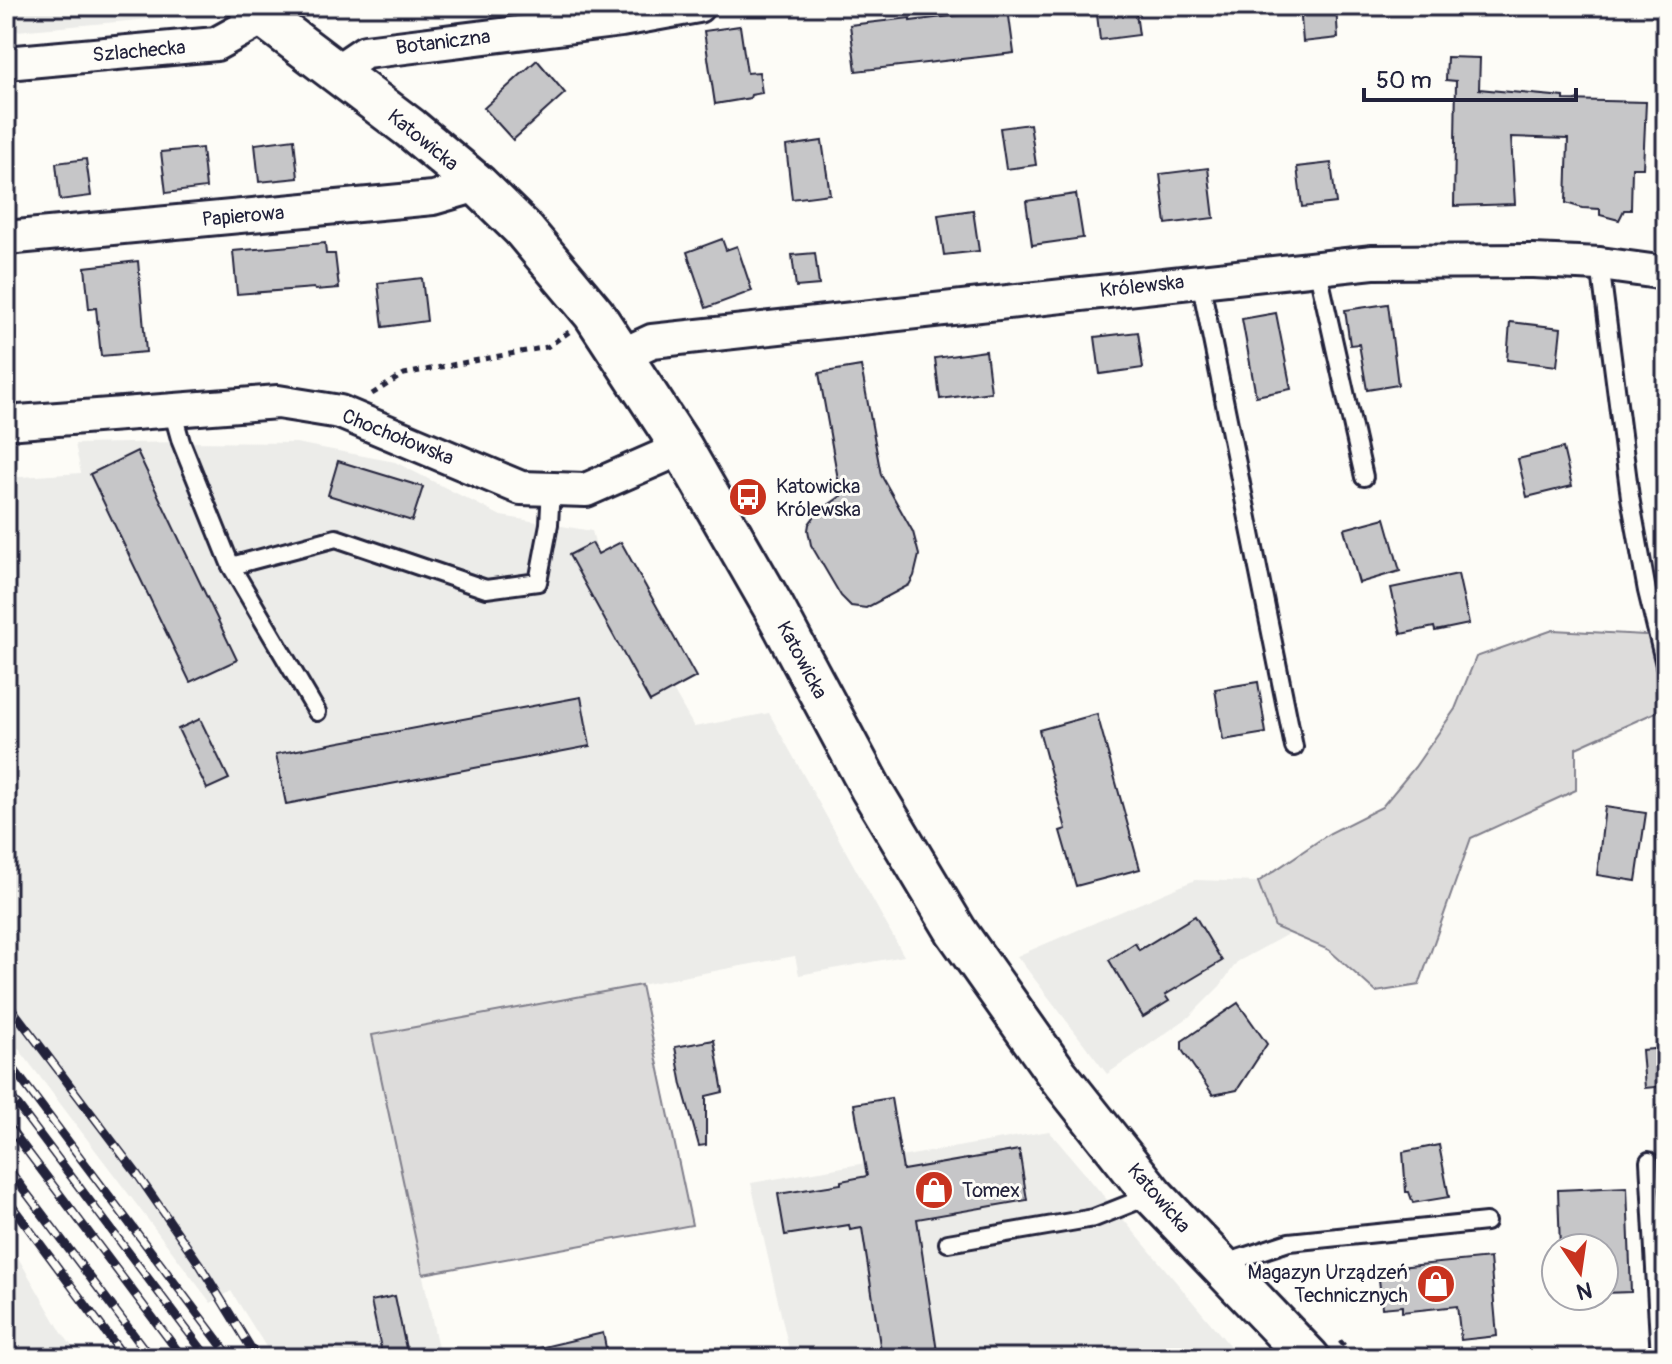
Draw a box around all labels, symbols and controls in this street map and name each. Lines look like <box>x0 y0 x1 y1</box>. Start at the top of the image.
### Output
street label: Botaniczna <box>394 24 492 60</box>
street label: Szlachecka <box>91 34 187 68</box>
scale bar <box>1364 52 1576 102</box>
text: 50 m <box>1376 66 1432 95</box>
street label: Katowicka <box>382 104 464 176</box>
street label: Papierowa <box>201 200 285 232</box>
street label: Królewska <box>1099 269 1185 303</box>
street label: Chochołowska <box>338 403 458 471</box>
place label: Katowicka Królewska <box>776 474 861 522</box>
bus stop icon: Katowicka Królewska <box>727 476 769 518</box>
street label: Katowicka <box>771 617 833 703</box>
street label: Katowicka <box>1122 1158 1196 1238</box>
shop icon: Tomex <box>913 1169 955 1211</box>
place label: Tomex <box>962 1178 1020 1203</box>
north arrow <box>1540 1232 1620 1312</box>
place label: Magazyn Urządzeń Technicznych <box>1248 1260 1408 1308</box>
shop icon: Magazyn Urządzeń Technicznych <box>1415 1263 1457 1305</box>
text: N <box>1574 1275 1595 1306</box>

